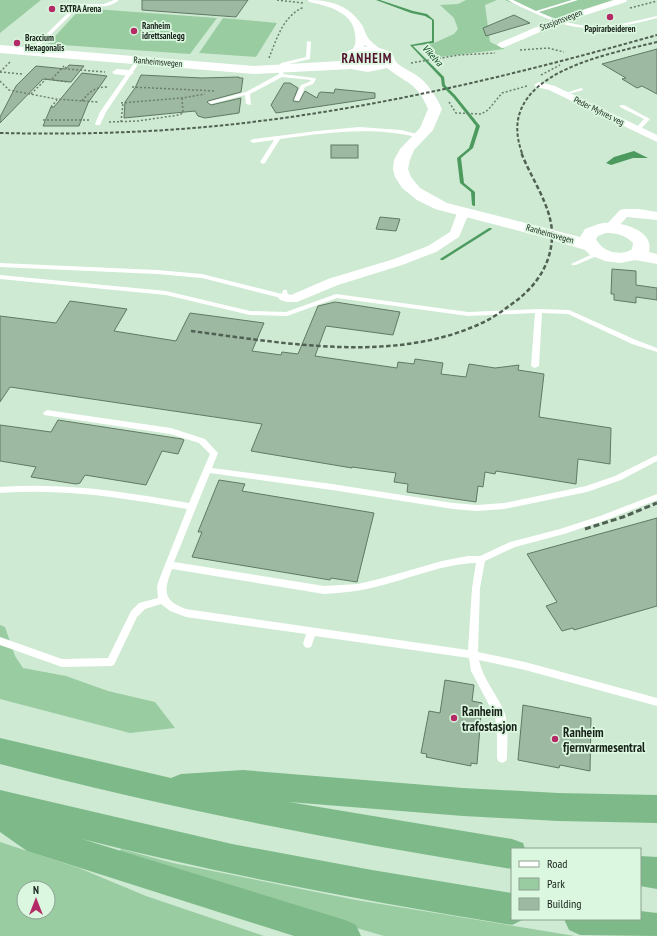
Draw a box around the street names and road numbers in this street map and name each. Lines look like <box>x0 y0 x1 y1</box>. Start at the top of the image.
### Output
street label: Stasjonsvegen <box>538 6 584 34</box>
street label: Ranheimsvegen <box>133 54 183 69</box>
street label: Peder Myhres veg <box>572 94 626 128</box>
street label: Ranheimsvegen <box>525 221 575 246</box>

